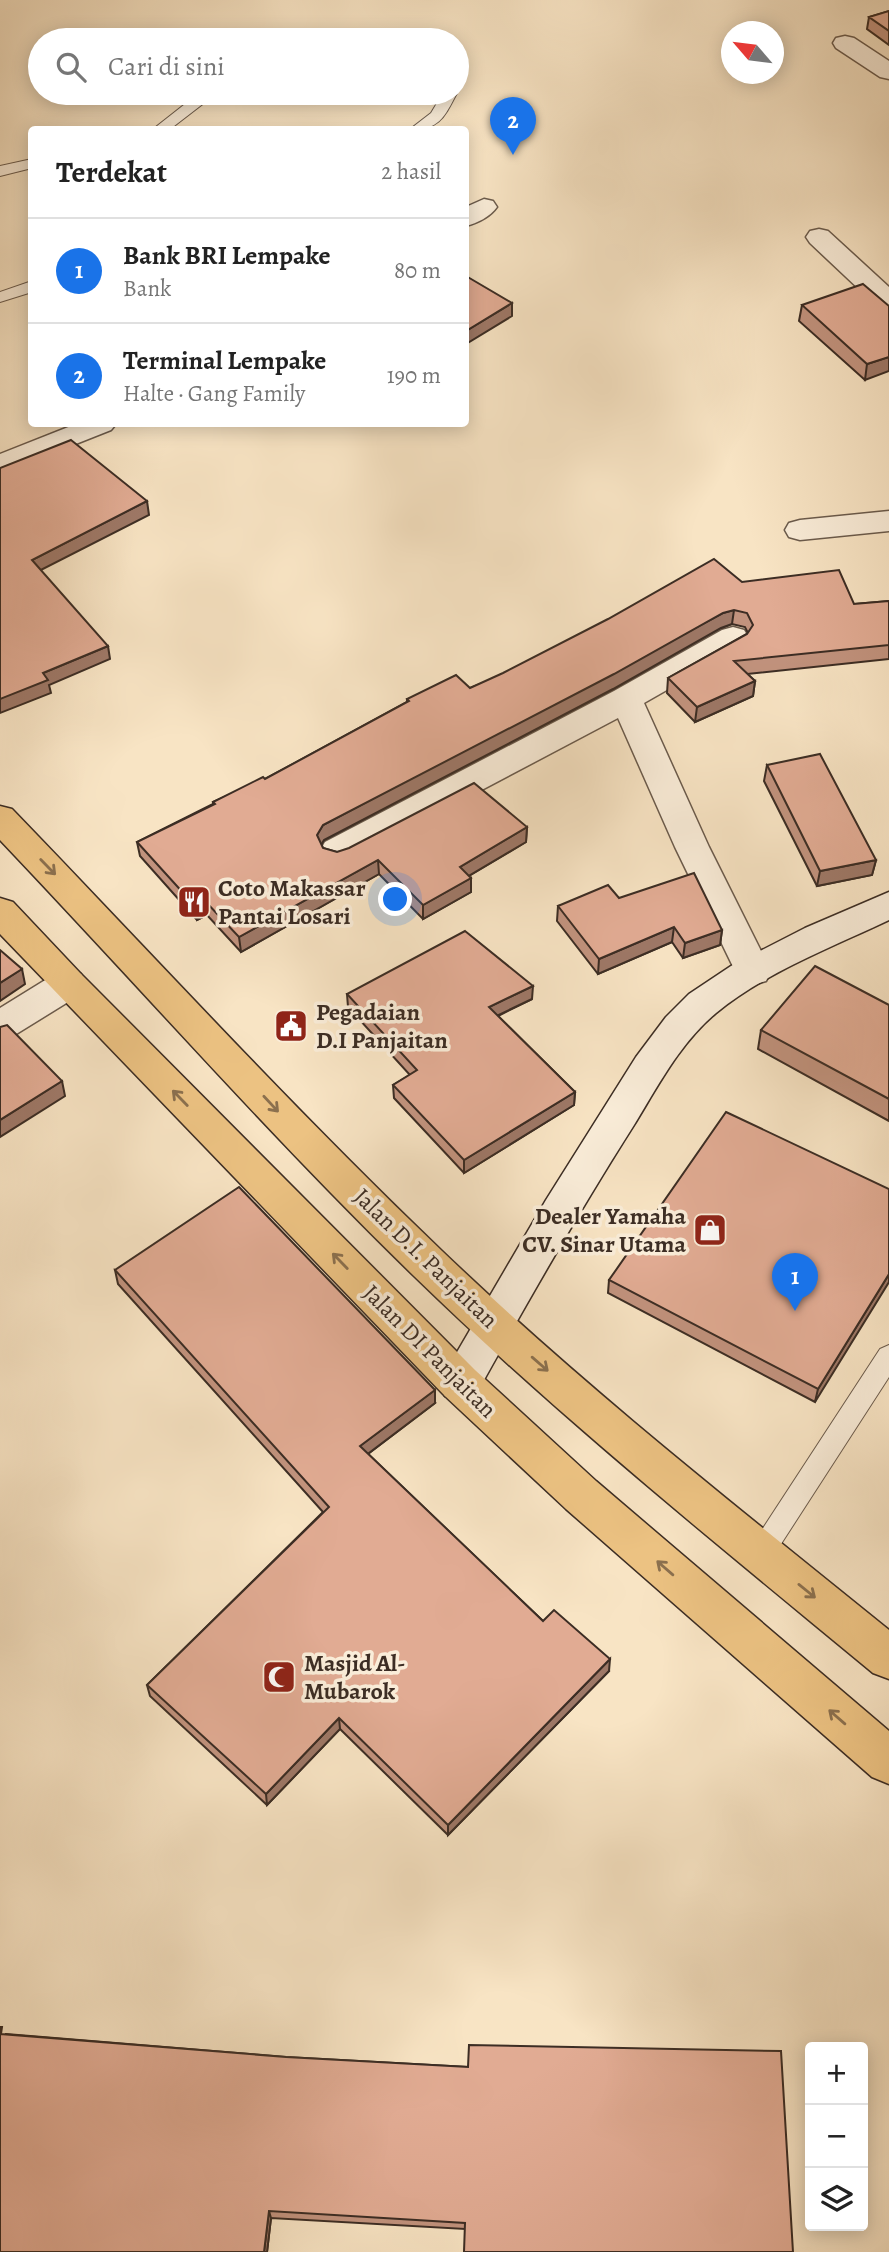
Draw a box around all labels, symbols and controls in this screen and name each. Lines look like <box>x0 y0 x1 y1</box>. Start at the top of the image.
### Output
north arrow <box>721 21 784 84</box>
search box <box>28 28 469 105</box>
icon: search <box>52 48 90 86</box>
text: Cari di sini <box>108 49 225 84</box>
pin: 2 <box>490 97 536 155</box>
text: Terdekat <box>56 152 167 192</box>
text: 2 hasil <box>381 156 441 187</box>
text: Bank BRI Lempake <box>123 238 331 273</box>
text: 1 <box>75 255 83 286</box>
text: 80 m <box>394 255 441 286</box>
text: Bank <box>123 273 171 304</box>
text: Terminal Lempake <box>123 343 326 378</box>
text: 2 <box>73 360 85 391</box>
text: 190 m <box>387 360 441 391</box>
text: Halte · Gang Family <box>123 378 305 409</box>
one-way arrow <box>39 859 56 876</box>
place label: Coto Makassar Pantai Losari <box>218 872 366 932</box>
your location <box>378 882 412 916</box>
restaurant icon: Coto Makassar Pantai Losari <box>175 883 213 921</box>
place label: Pegadaian D.I Panjaitan <box>316 996 448 1056</box>
public building icon: Pegadaian D.I Panjaitan <box>272 1007 310 1045</box>
one-way arrow <box>172 1090 189 1107</box>
one-way arrow <box>263 1095 280 1112</box>
street label: Jalan D.I. Panjaitan <box>347 1181 505 1335</box>
place label: Dealer Yamaha CV. Sinar Utama <box>522 1200 686 1260</box>
shop icon: Dealer Yamaha CV. Sinar Utama <box>691 1211 729 1249</box>
one-way arrow <box>331 1252 348 1269</box>
pin: 1 <box>772 1253 818 1311</box>
street label: Jalan DI Panjaitan <box>356 1277 504 1425</box>
one-way arrow <box>531 1356 549 1372</box>
one-way arrow <box>657 1560 675 1576</box>
one-way arrow <box>798 1582 816 1598</box>
place label: Masjid Al- Mubarok <box>304 1647 406 1707</box>
mosque icon: Masjid Al- Mubarok <box>260 1658 298 1696</box>
one-way arrow <box>829 1709 847 1725</box>
map controls <box>805 2042 868 2231</box>
button: + <box>805 2042 868 2105</box>
button: − <box>805 2105 868 2168</box>
button: layers <box>805 2168 868 2231</box>

